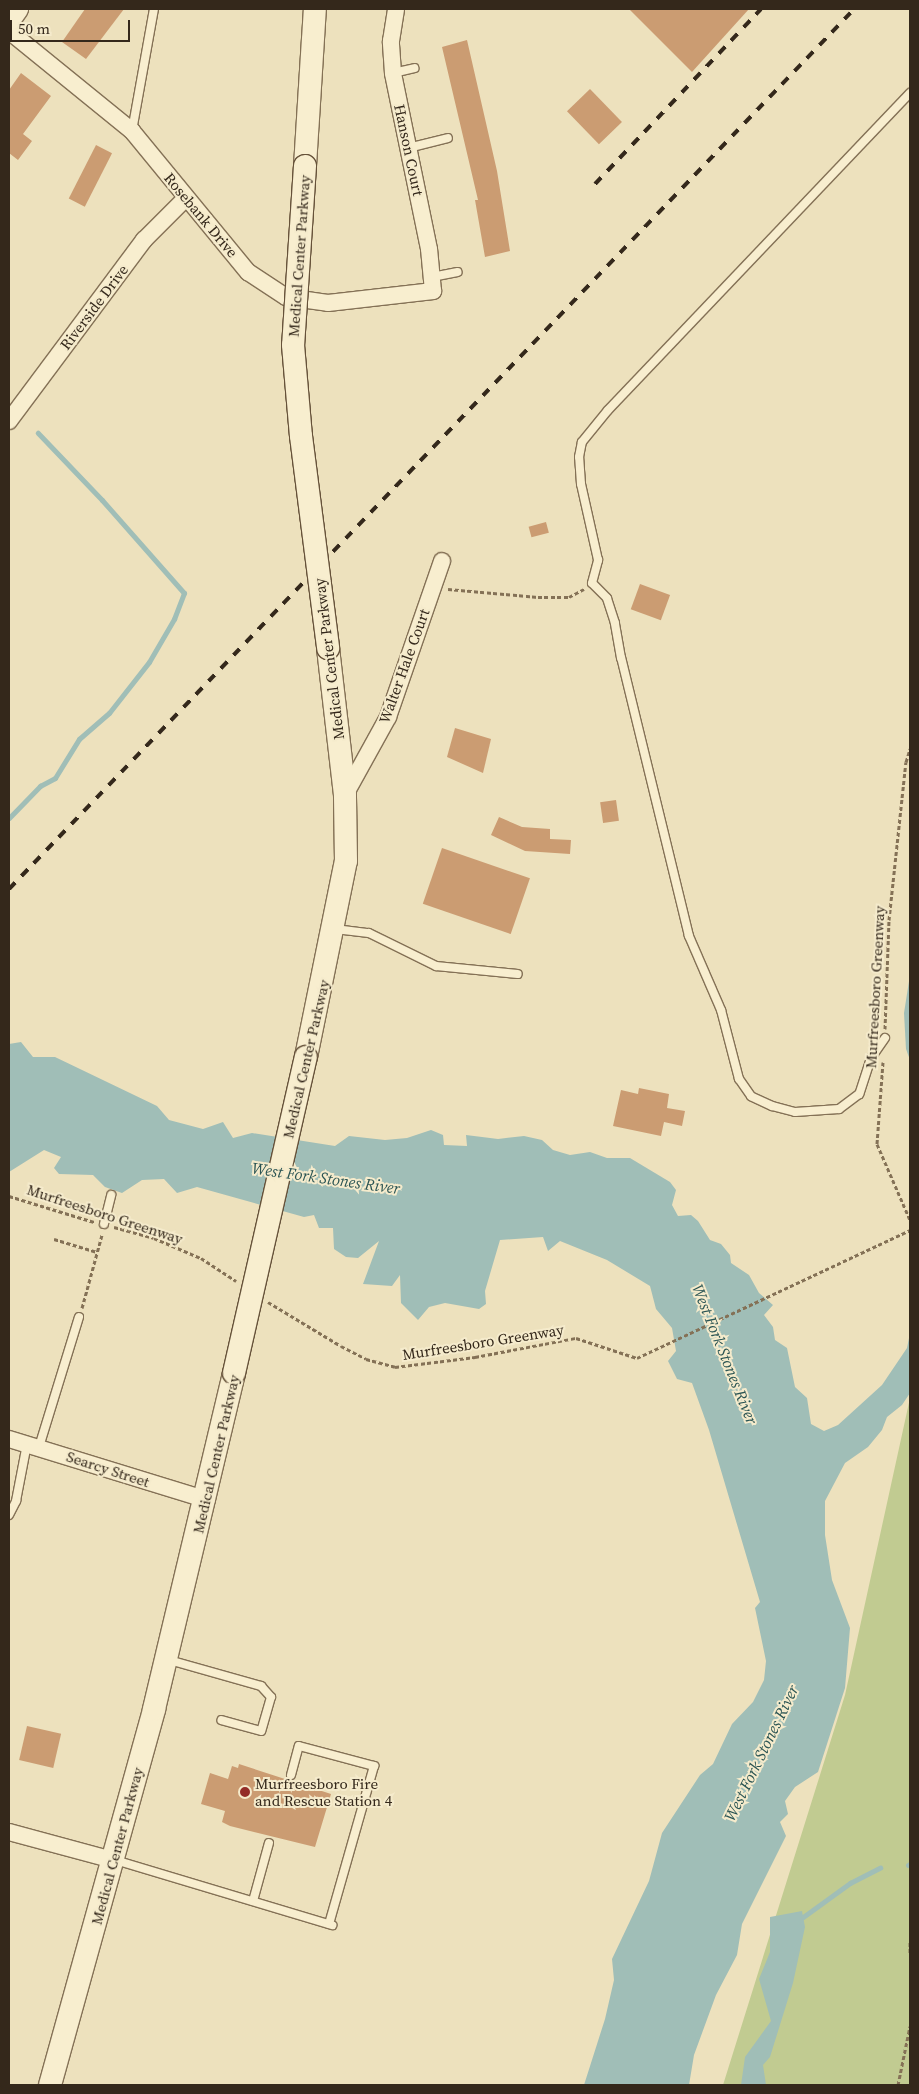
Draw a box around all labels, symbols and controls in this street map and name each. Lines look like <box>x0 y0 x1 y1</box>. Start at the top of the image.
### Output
scale bar <box>12 10 132 42</box>
text: 50 m <box>18 18 50 39</box>
street label: Hanson Court <box>390 102 428 198</box>
street label: Rosebank Drive <box>160 169 242 261</box>
street label: Medical Center Parkway <box>284 174 314 338</box>
street label: Riverside Drive <box>56 261 132 353</box>
street label: Medical Center Parkway <box>310 577 348 741</box>
street label: Walter Hale Court <box>375 606 433 726</box>
street label: Murfreesboro Greenway <box>862 905 888 1069</box>
street label: Medical Center Parkway <box>279 978 333 1140</box>
water label: West Fork Stones River <box>251 1158 401 1198</box>
street label: Murfreesboro Greenway <box>25 1180 185 1248</box>
water label: West Fork Stones River <box>688 1281 762 1427</box>
street label: Murfreesboro Greenway <box>401 1320 565 1364</box>
street label: Medical Center Parkway <box>189 1373 243 1535</box>
street label: Searcy Street <box>64 1447 152 1491</box>
water label: West Fork Stones River <box>720 1682 802 1824</box>
street label: Medical Center Parkway <box>87 1765 147 1927</box>
place label: Murfreesboro Fire and Rescue Station 4 <box>255 1774 392 1809</box>
marker: Murfreesboro Fire and Rescue Station 4 <box>239 1786 251 1798</box>

